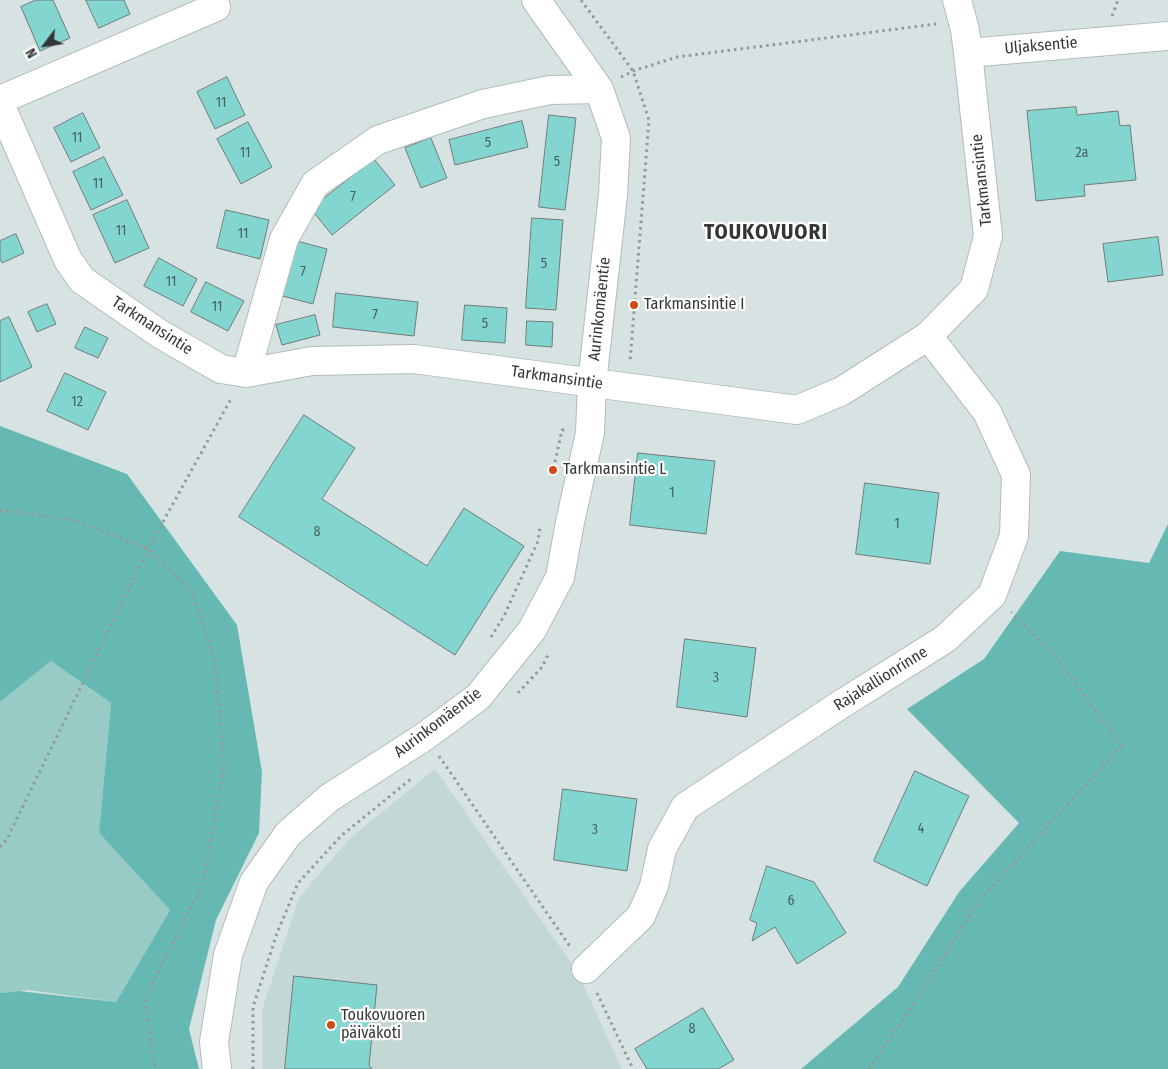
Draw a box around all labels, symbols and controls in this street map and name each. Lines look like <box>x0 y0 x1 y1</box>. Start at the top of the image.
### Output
north arrow <box>20 20 70 70</box>
street label: Uljaksentie <box>1004 33 1078 59</box>
text: N <box>22 45 41 61</box>
house number: 11 <box>216 95 226 111</box>
house number: 11 <box>72 130 82 146</box>
street label: Tarkmansintie <box>968 133 996 227</box>
house number: 5 <box>485 135 491 151</box>
house number: 11 <box>240 145 250 161</box>
house number: 2a <box>1076 145 1088 161</box>
house number: 5 <box>554 154 560 170</box>
house number: 11 <box>93 176 103 192</box>
house number: 7 <box>350 189 356 205</box>
district label: TOUKOVUORI <box>703 220 829 246</box>
house number: 11 <box>116 223 126 239</box>
house number: 11 <box>238 226 248 242</box>
house number: 5 <box>541 256 547 272</box>
street label: Aurinkomäentie <box>585 256 615 362</box>
house number: 7 <box>300 264 306 280</box>
house number: 11 <box>166 274 176 290</box>
street label: Tarkmansintie <box>108 293 196 359</box>
place label: Tarkmansintie I <box>644 295 744 315</box>
house number: 11 <box>212 299 222 315</box>
marker: Tarkmansintie I <box>628 299 640 311</box>
house number: 7 <box>372 307 378 323</box>
house number: 5 <box>482 316 488 332</box>
street label: Tarkmansintie <box>510 362 604 394</box>
house number: 12 <box>71 394 83 410</box>
place label: Tarkmansintie L <box>563 460 666 480</box>
marker: Tarkmansintie L <box>547 464 559 476</box>
house number: 1 <box>669 485 675 501</box>
house number: 1 <box>894 516 900 532</box>
house number: 8 <box>314 524 320 540</box>
street label: Rajakallionrinne <box>831 643 931 715</box>
house number: 3 <box>713 670 719 686</box>
street label: Aurinkomäentie <box>391 684 485 762</box>
house number: 4 <box>918 821 924 837</box>
house number: 3 <box>592 822 598 838</box>
house number: 6 <box>788 893 794 909</box>
place label: Toukovuoren päiväkoti <box>341 1006 425 1044</box>
marker: Toukovuoren päiväkoti <box>325 1019 337 1031</box>
house number: 8 <box>689 1021 695 1037</box>

